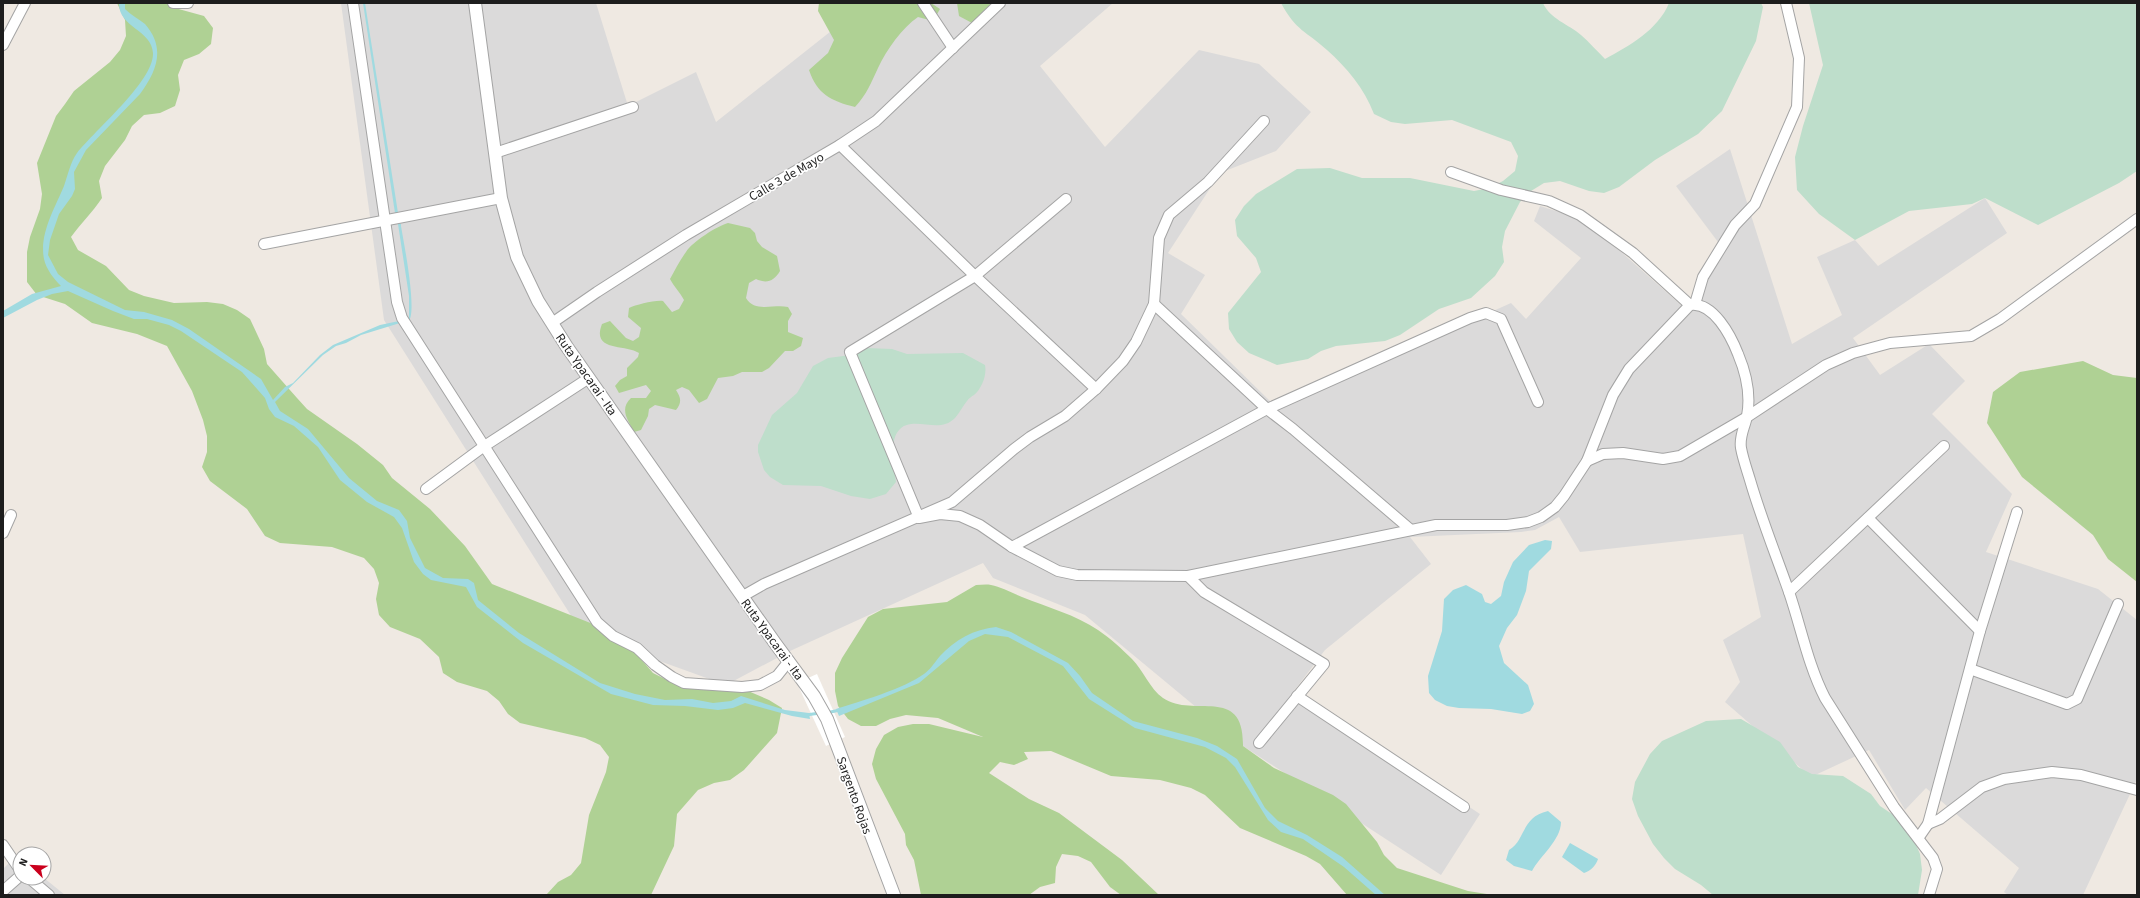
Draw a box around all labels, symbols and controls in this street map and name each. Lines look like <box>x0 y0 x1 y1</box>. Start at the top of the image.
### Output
street label: Calle 3 de Mayo <box>746 148 827 206</box>
street label: Ruta Ypacarai - Ita <box>551 330 621 419</box>
street label: Ruta Ypacarai - Ita <box>737 595 808 684</box>
street label: Sargento Rojas <box>832 754 877 837</box>
north arrow <box>12 846 52 886</box>
text: N <box>15 856 32 869</box>

